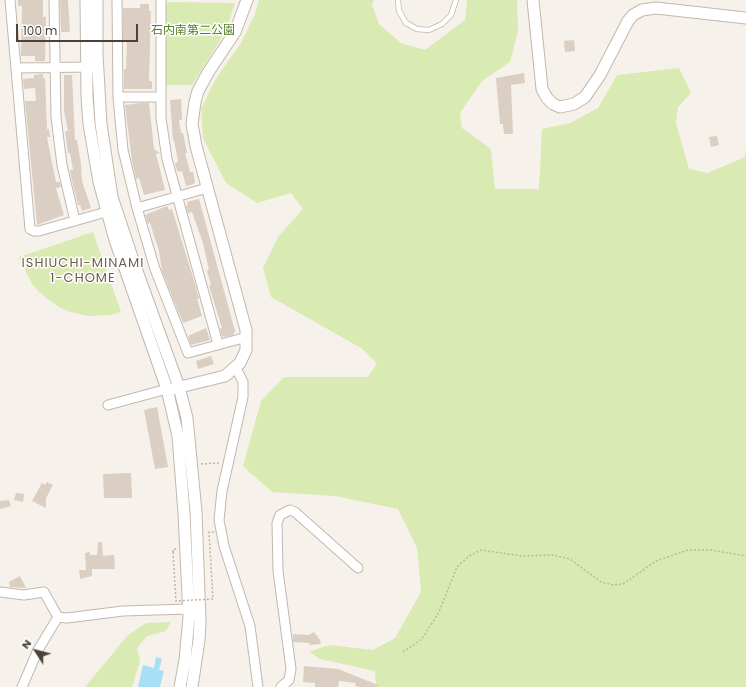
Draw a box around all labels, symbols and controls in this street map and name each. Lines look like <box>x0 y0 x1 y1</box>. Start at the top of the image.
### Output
scale bar <box>18 16 140 42</box>
text: 100 m <box>23 22 57 39</box>
park label: 石内南第二公園 <box>151 24 235 38</box>
district label: ISHIUCHI-MINAMI 1-CHOME <box>22 256 144 287</box>
north arrow <box>16 631 56 671</box>
text: N <box>17 636 35 652</box>

